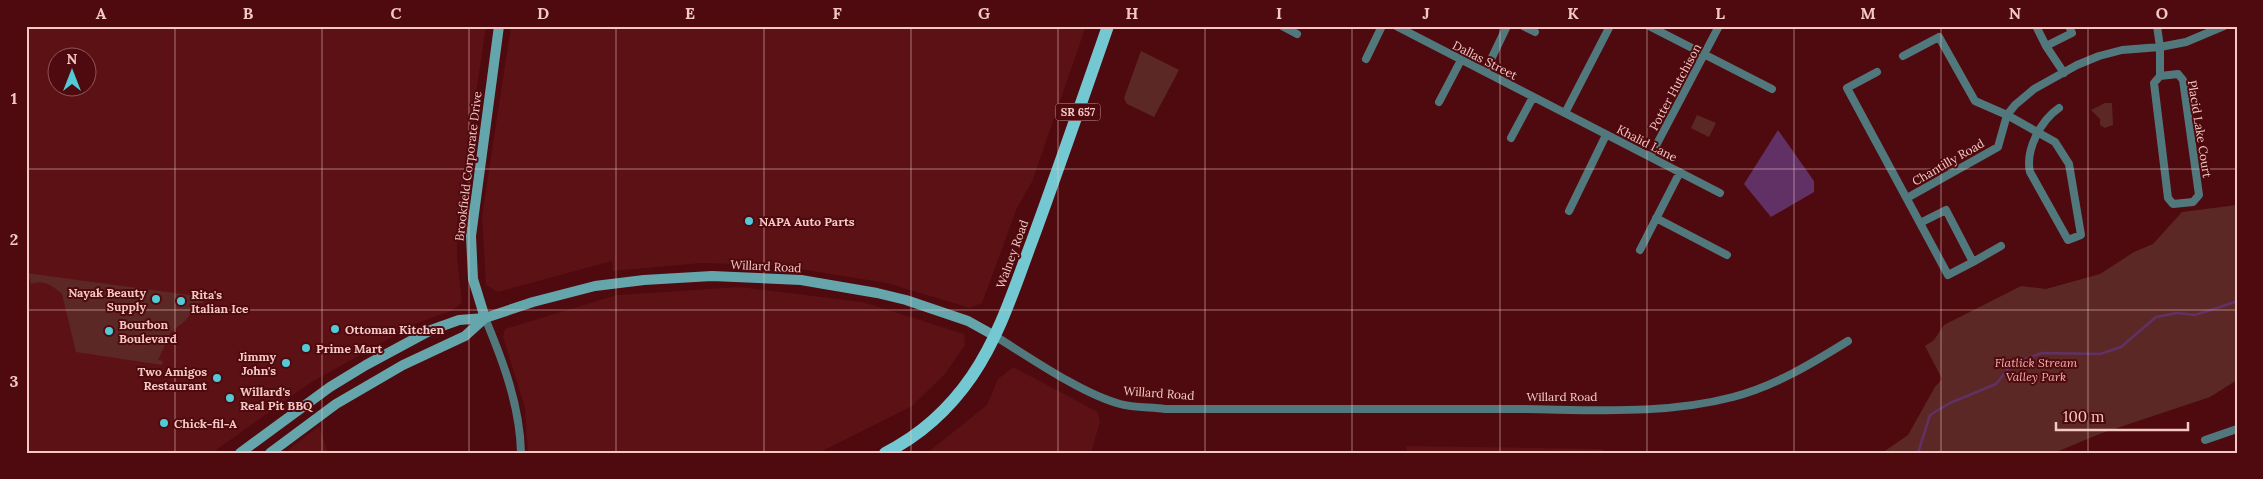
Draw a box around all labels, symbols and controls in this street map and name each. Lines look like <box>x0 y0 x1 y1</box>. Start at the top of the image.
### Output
text: A <box>96 3 107 23</box>
text: B <box>243 3 254 23</box>
text: C <box>390 3 402 23</box>
text: D <box>537 3 549 23</box>
text: E <box>685 3 695 23</box>
text: F <box>832 3 842 23</box>
text: G <box>978 3 990 23</box>
text: H <box>1126 3 1139 23</box>
text: I <box>1276 3 1282 23</box>
text: J <box>1422 3 1430 23</box>
text: K <box>1567 3 1579 23</box>
text: L <box>1715 3 1725 23</box>
text: M <box>1860 3 1876 23</box>
text: N <box>2009 3 2021 23</box>
text: O <box>2156 3 2168 23</box>
street label: Dallas Street <box>1450 37 1520 83</box>
street label: Potter Hutchison <box>1646 41 1704 133</box>
north arrow <box>48 48 98 98</box>
text: N <box>67 50 78 68</box>
street label: Placid Lake Court <box>2185 79 2215 179</box>
text: 1 <box>11 88 17 108</box>
street label: Brookfield Corporate Drive <box>451 90 485 242</box>
road number: SR 657 <box>1056 104 1100 120</box>
street label: Khalid Lane <box>1614 121 1680 165</box>
street label: Chantilly Road <box>1909 135 1987 189</box>
place label: NAPA Auto Parts <box>759 214 855 229</box>
marker: NAPA Auto Parts <box>743 215 755 227</box>
street label: Walney Road <box>993 218 1031 290</box>
text: 2 <box>10 229 18 249</box>
street label: Willard Road <box>730 257 802 275</box>
place label: Nayak Beauty Supply <box>68 285 146 314</box>
place label: Rita's Italian Ice <box>191 287 249 316</box>
marker: Nayak Beauty Supply <box>150 293 162 305</box>
marker: Rita's Italian Ice <box>175 295 187 307</box>
place label: Bourbon Boulevard <box>119 317 177 346</box>
place label: Ottoman Kitchen <box>345 322 445 337</box>
marker: Ottoman Kitchen <box>329 323 341 335</box>
marker: Bourbon Boulevard <box>103 325 115 337</box>
place label: Prime Mart <box>316 341 384 356</box>
marker: Prime Mart <box>300 342 312 354</box>
place label: Jimmy John's <box>238 349 276 378</box>
park label: Flatlick Stream Valley Park <box>1995 355 2078 384</box>
marker: Jimmy John's <box>280 357 292 369</box>
place label: Two Amigos Restaurant <box>138 364 208 393</box>
text: 3 <box>10 371 19 391</box>
marker: Two Amigos Restaurant <box>211 372 223 384</box>
street label: Willard Road <box>1123 383 1195 403</box>
place label: Willard's Real Pit BBQ <box>240 384 313 413</box>
street label: Willard Road <box>1526 389 1598 404</box>
marker: Willard's Real Pit BBQ <box>224 392 236 404</box>
scale bar <box>2056 399 2188 431</box>
text: 100 m <box>2063 407 2104 426</box>
place label: Chick-fil-A <box>174 416 237 431</box>
marker: Chick-fil-A <box>158 417 170 429</box>

